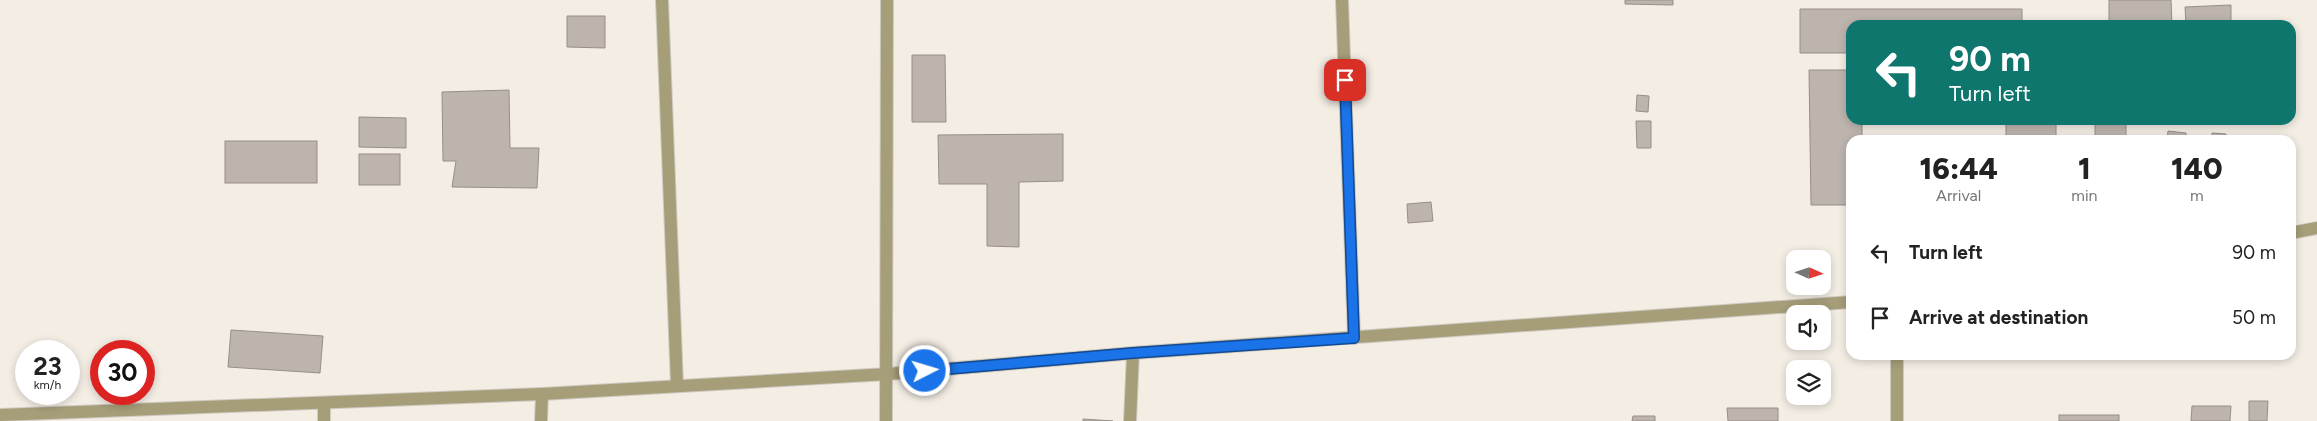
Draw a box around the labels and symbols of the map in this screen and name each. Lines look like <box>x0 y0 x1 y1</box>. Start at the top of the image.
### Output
pin <box>1324 59 1366 101</box>
north arrow <box>1786 250 1831 295</box>
speed limit sign: 30 <box>90 340 155 405</box>
position arrow <box>898 344 950 396</box>

